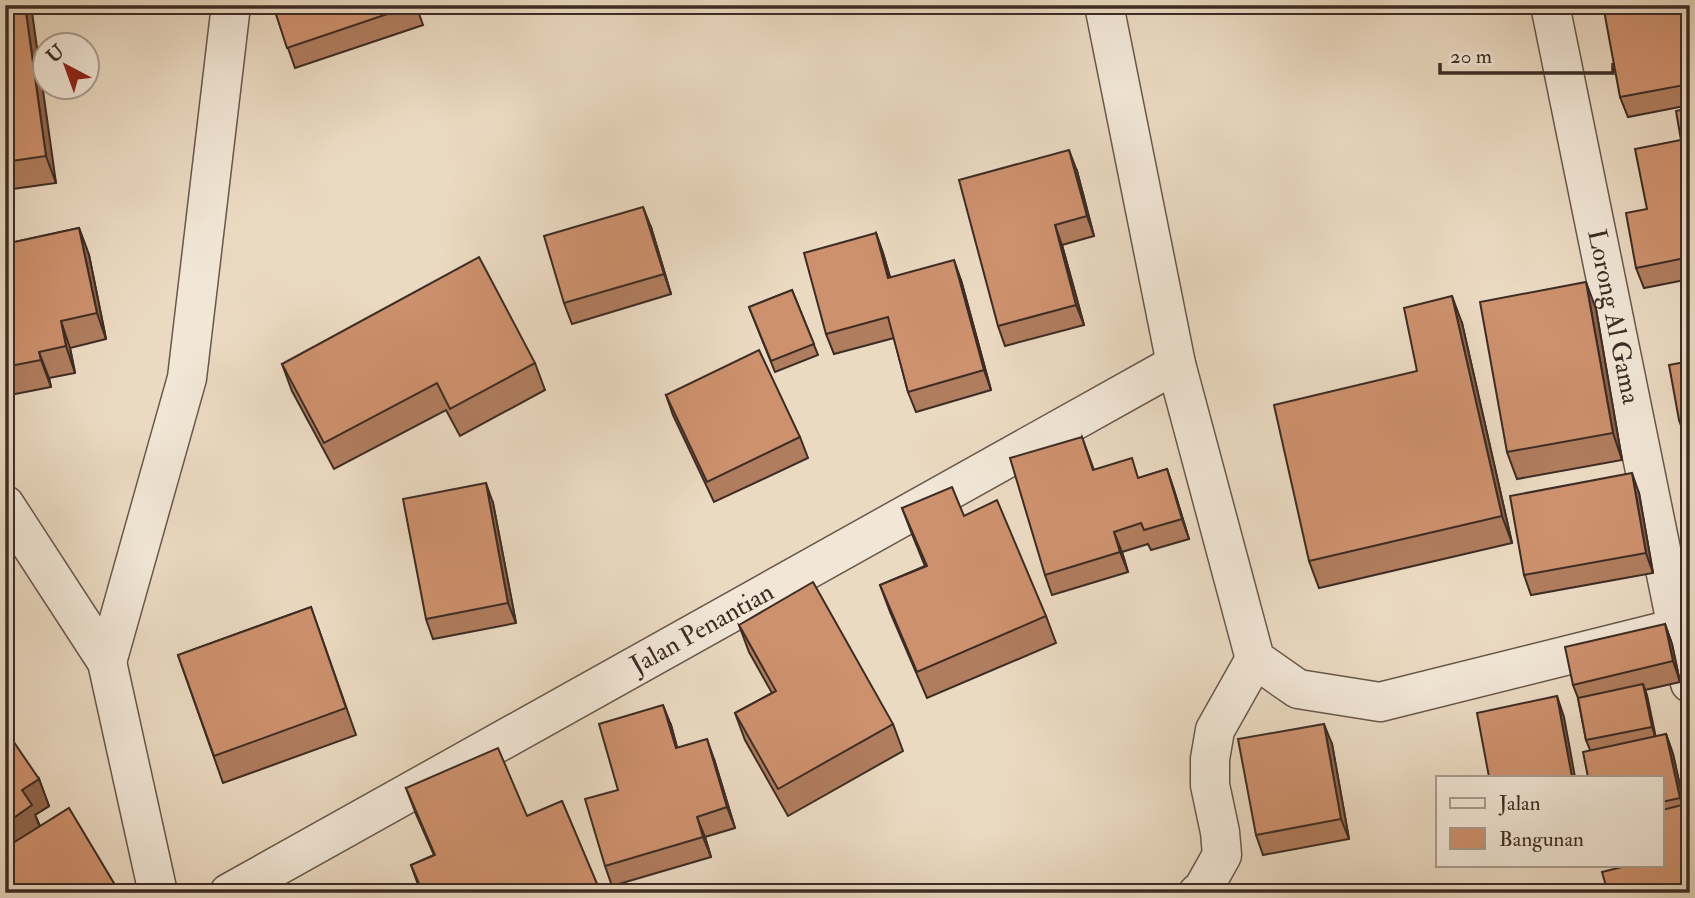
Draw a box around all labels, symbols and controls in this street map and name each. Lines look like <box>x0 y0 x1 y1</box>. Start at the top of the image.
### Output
north arrow <box>32 32 102 102</box>
scale bar <box>1440 32 1613 76</box>
text: U <box>42 40 69 68</box>
text: 20 m <box>1450 43 1492 70</box>
street label: Lorong Al Gama <box>1580 226 1647 407</box>
street label: Jalan Penantian <box>624 576 779 682</box>
legend <box>1436 776 1664 866</box>
text: Jalan <box>1498 790 1541 817</box>
text: Bangunan <box>1499 826 1584 853</box>

